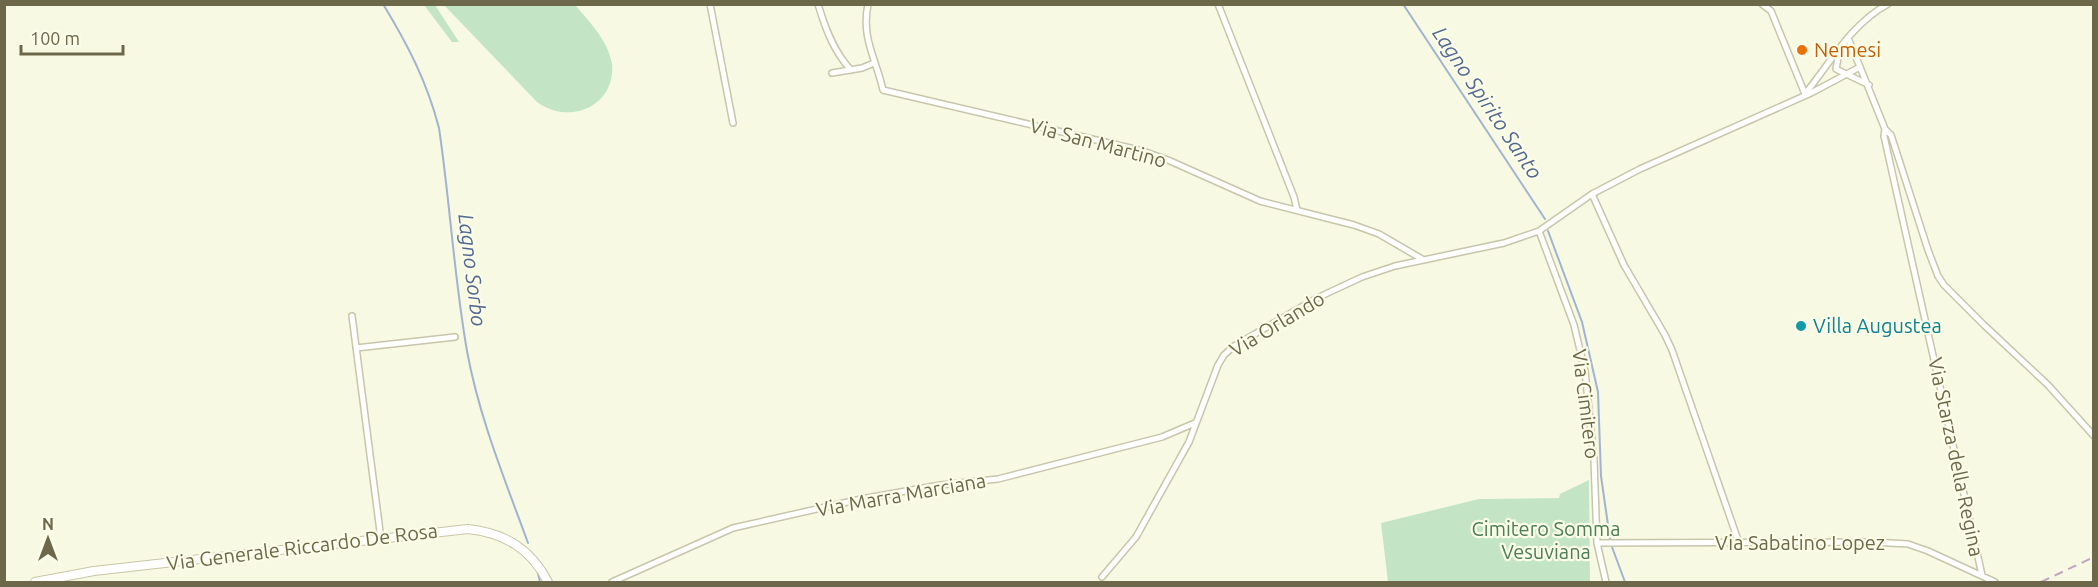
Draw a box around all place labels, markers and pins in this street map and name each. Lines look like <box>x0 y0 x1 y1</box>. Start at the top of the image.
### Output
place label: Nemesi <box>1814 38 1881 61</box>
marker: Nemesi <box>1795 43 1809 57</box>
place label: Villa Augustea <box>1813 314 1942 337</box>
marker: Villa Augustea <box>1794 319 1808 333</box>

